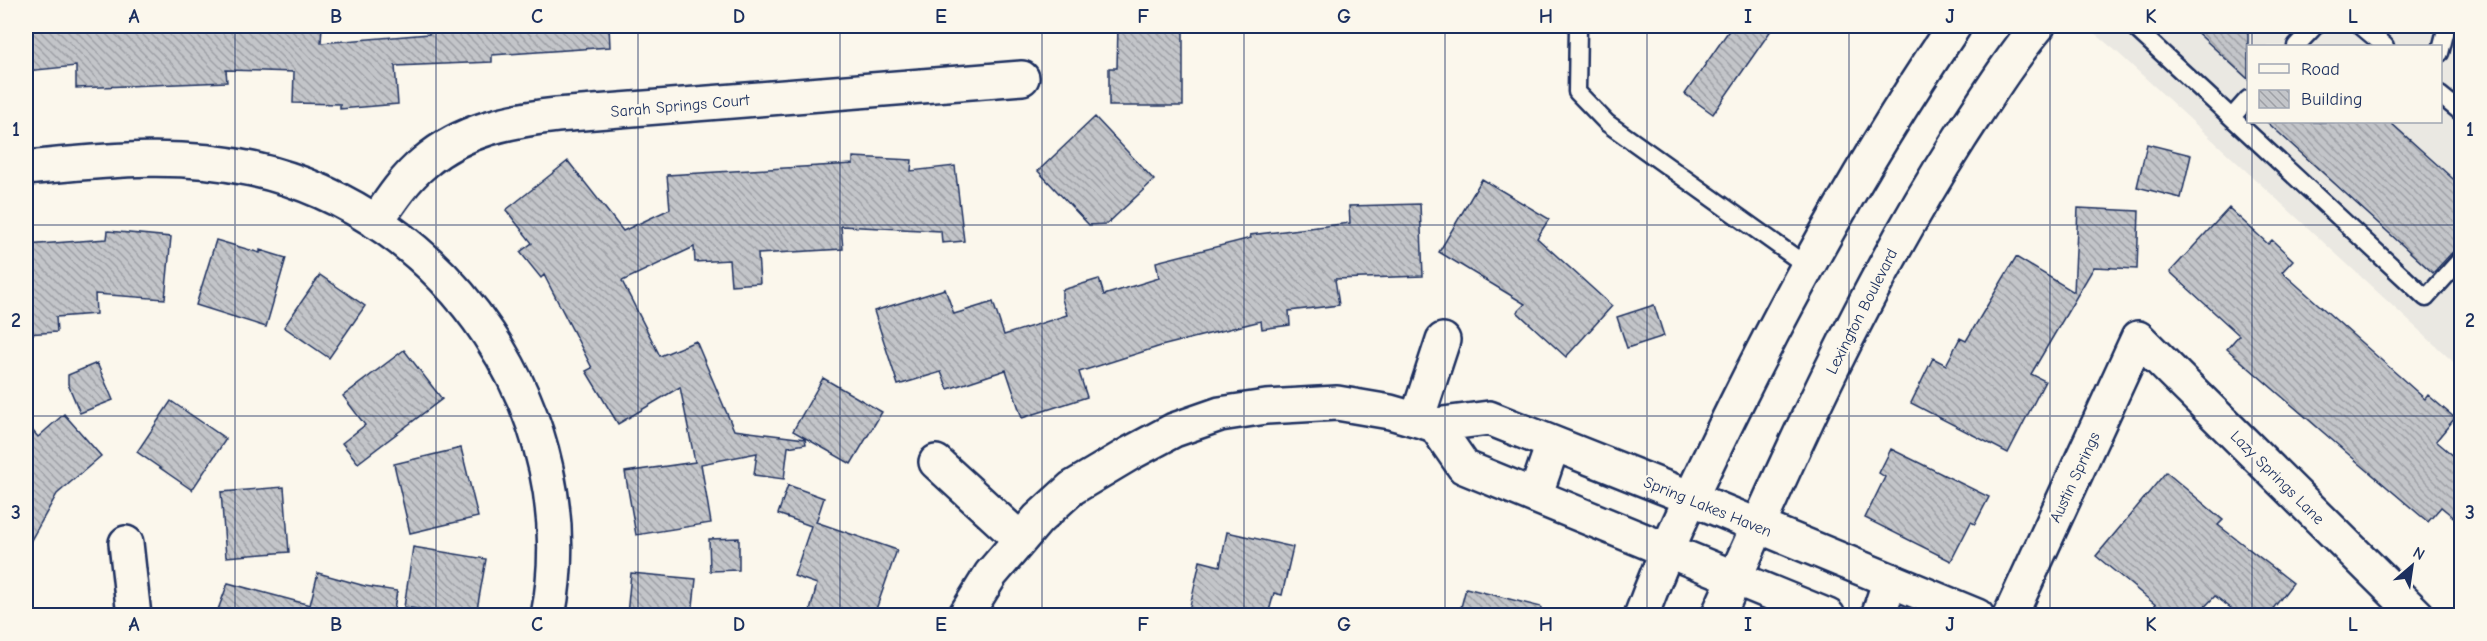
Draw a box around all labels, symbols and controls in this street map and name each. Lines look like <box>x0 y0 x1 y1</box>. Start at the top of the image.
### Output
text: A <box>128 5 140 28</box>
text: B <box>330 5 342 28</box>
text: C <box>531 5 543 28</box>
text: D <box>733 5 745 28</box>
text: E <box>935 5 947 28</box>
text: F <box>1137 5 1149 28</box>
text: G <box>1337 5 1351 28</box>
text: H <box>1539 5 1553 28</box>
text: I <box>1744 5 1752 28</box>
text: J <box>1945 5 1955 28</box>
text: K <box>2145 5 2157 28</box>
text: L <box>2348 5 2358 28</box>
legend <box>2247 45 2442 123</box>
text: Road <box>2301 59 2340 80</box>
text: Building <box>2301 89 2363 110</box>
street label: Sarah Springs Court <box>610 91 751 121</box>
text: 1 <box>12 118 20 141</box>
text: 1 <box>2466 118 2474 141</box>
street label: Lexington Boulevard <box>1823 246 1901 377</box>
text: 2 <box>11 309 21 332</box>
text: 2 <box>2465 309 2475 332</box>
street label: Lazy Springs Lane <box>2227 427 2328 528</box>
street label: Austin Springs <box>2046 429 2104 526</box>
street label: Spring Lakes Haven <box>1641 473 1774 541</box>
text: 3 <box>11 501 21 524</box>
text: 3 <box>2465 501 2475 524</box>
north arrow <box>2382 536 2442 596</box>
text: N <box>2410 543 2428 564</box>
text: A <box>128 613 140 636</box>
text: B <box>330 613 342 636</box>
text: C <box>531 613 543 636</box>
text: D <box>733 613 745 636</box>
text: E <box>935 613 947 636</box>
text: F <box>1137 613 1149 636</box>
text: G <box>1337 613 1351 636</box>
text: H <box>1539 613 1553 636</box>
text: I <box>1744 613 1752 636</box>
text: J <box>1945 613 1955 636</box>
text: K <box>2145 613 2157 636</box>
text: L <box>2348 613 2358 636</box>

